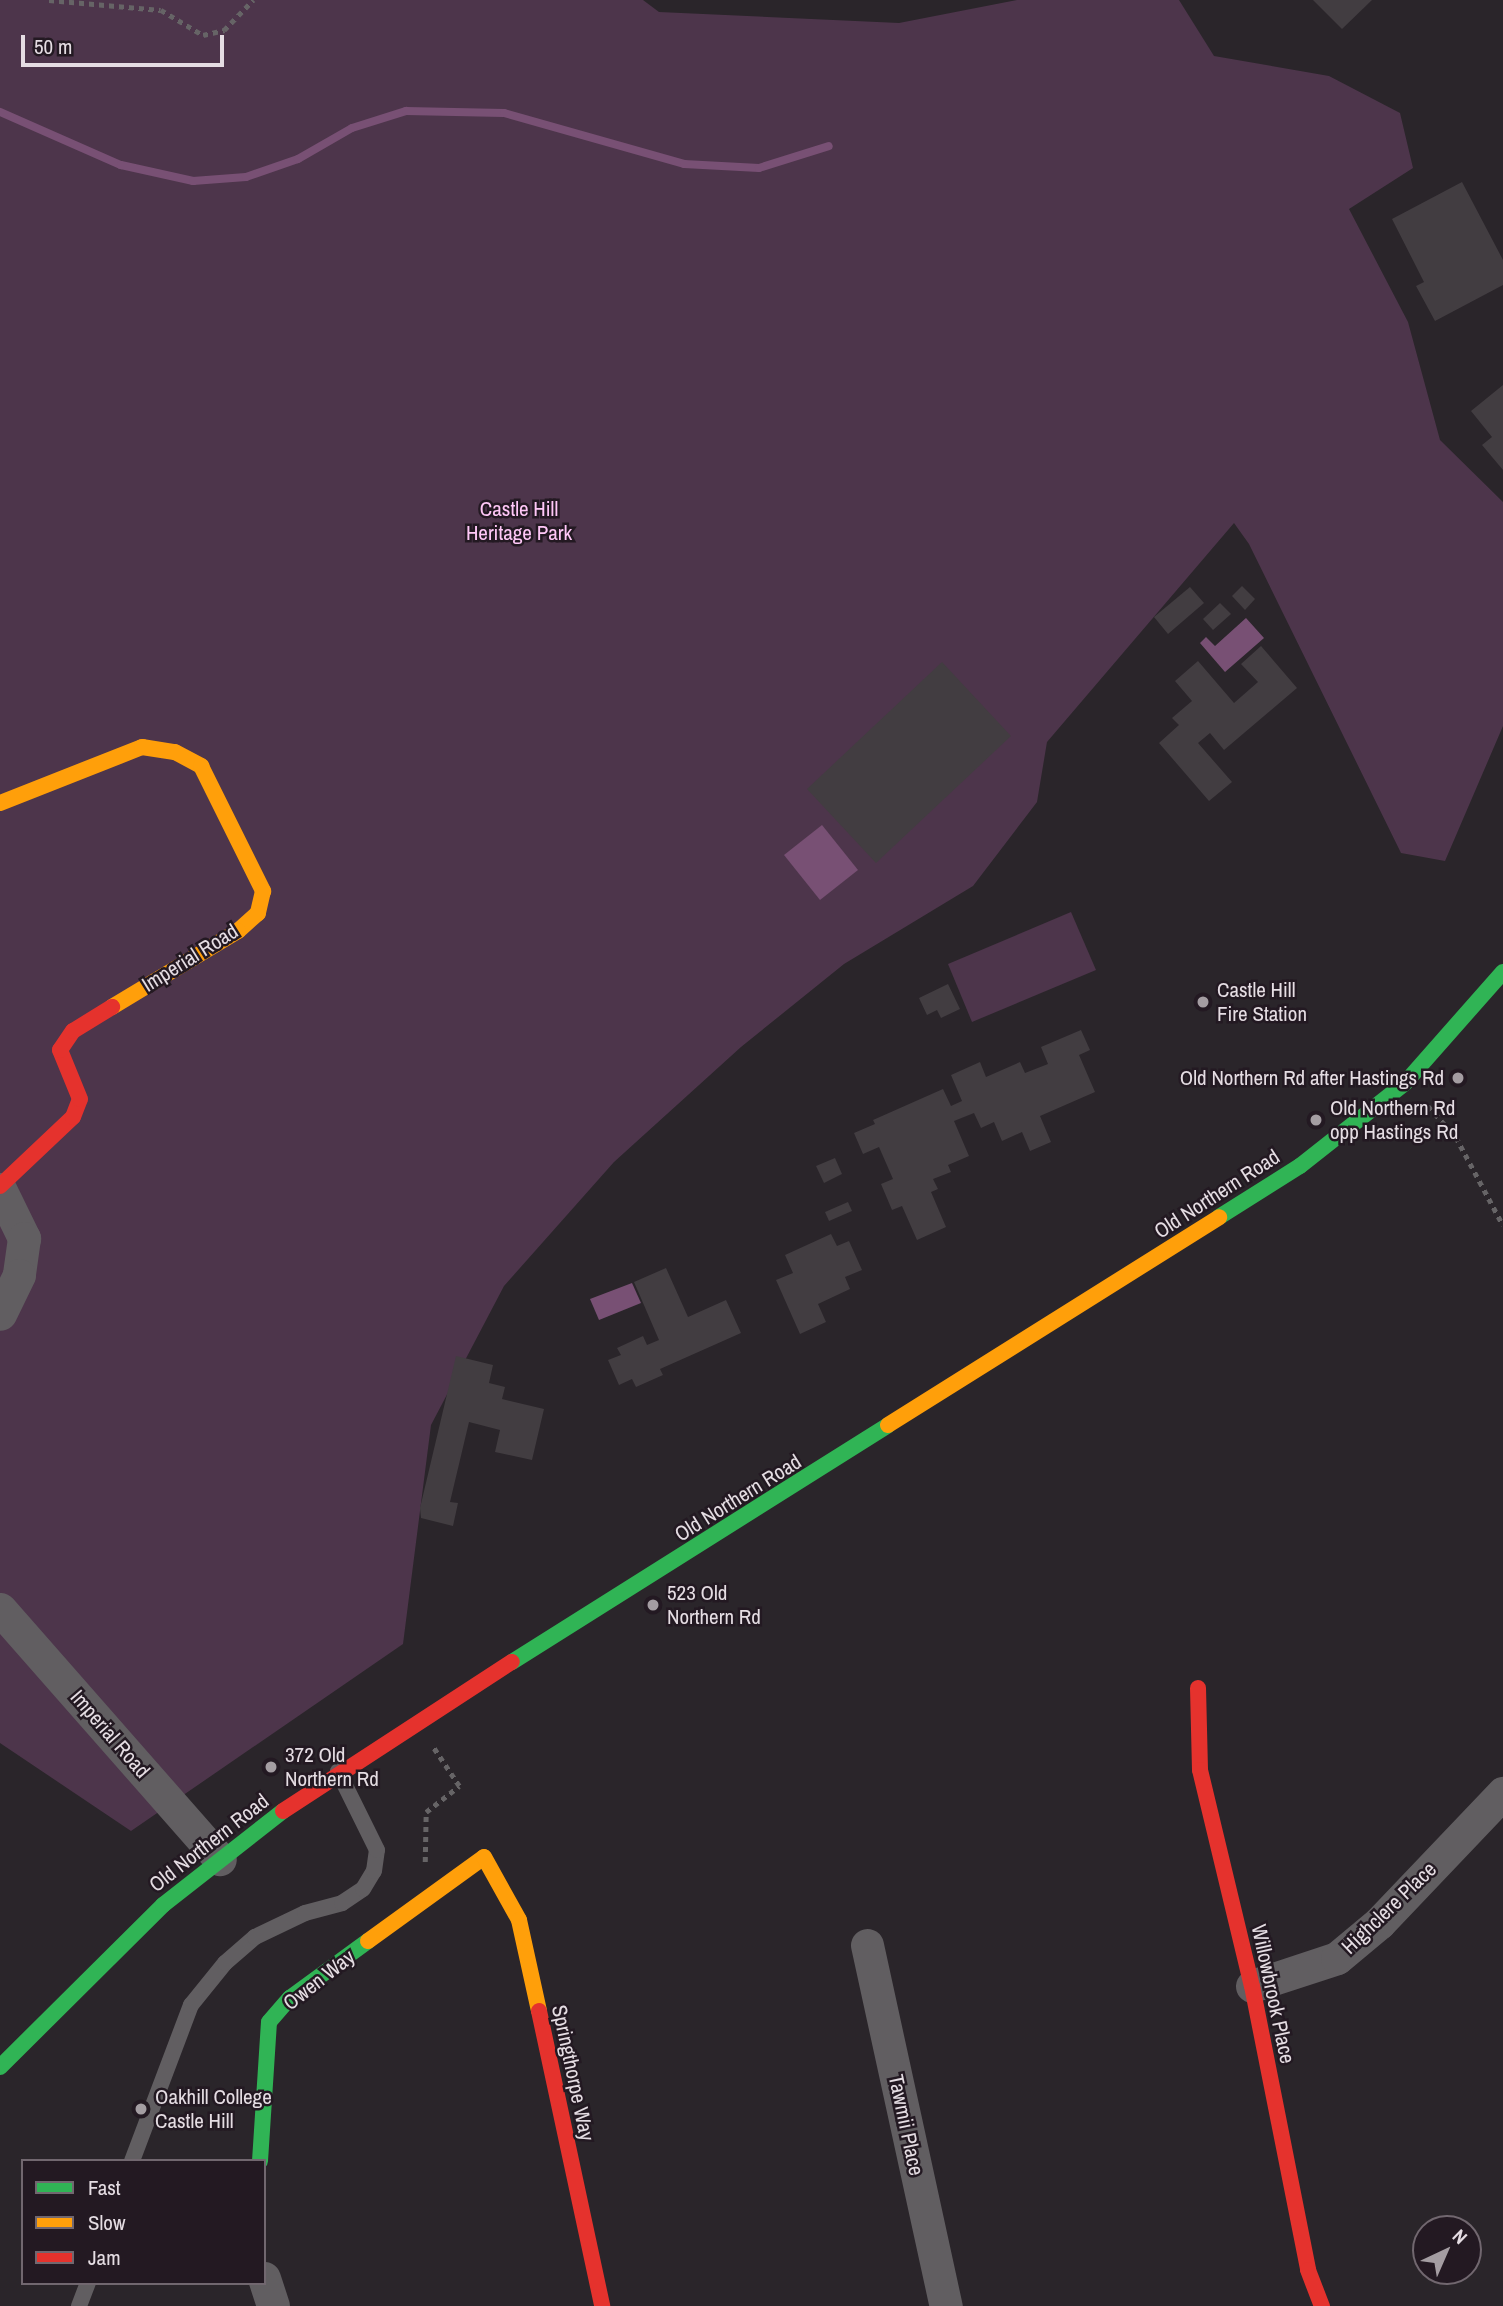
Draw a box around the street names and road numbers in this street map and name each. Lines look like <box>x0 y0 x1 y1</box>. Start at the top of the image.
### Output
street label: Imperial Road <box>137 919 243 997</box>
street label: Old Northern Road <box>1150 1144 1284 1244</box>
street label: Old Northern Road <box>670 1449 806 1547</box>
street label: Imperial Road <box>65 1685 155 1783</box>
street label: Old Northern Road <box>144 1789 274 1897</box>
street label: Highclere Place <box>1337 1857 1441 1959</box>
street label: Willowbrook Place <box>1246 1922 1300 2066</box>
street label: Owen Way <box>278 1944 360 2016</box>
street label: Springthorpe Way <box>546 2003 600 2143</box>
street label: Tawmii Place <box>883 2072 929 2178</box>

